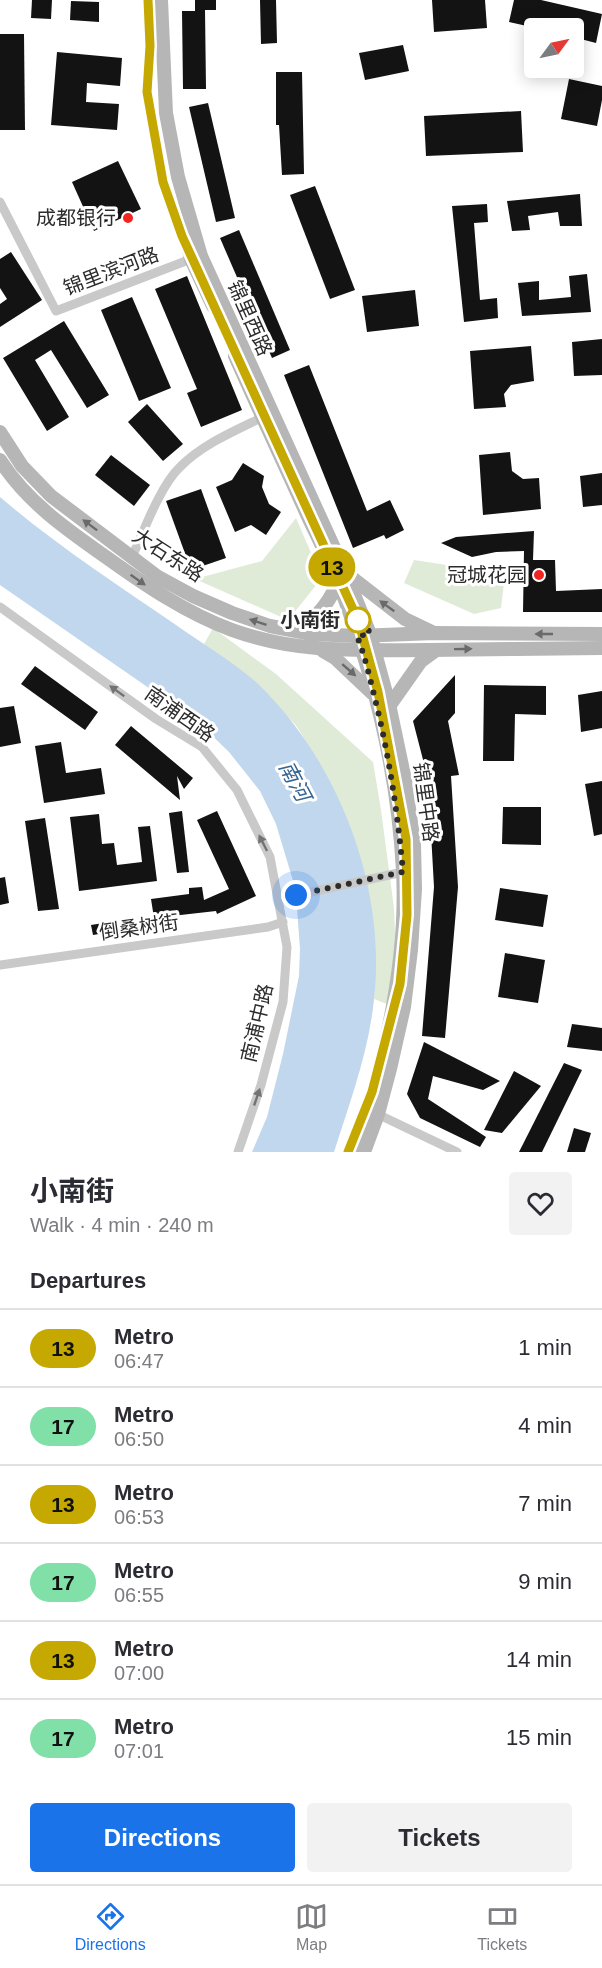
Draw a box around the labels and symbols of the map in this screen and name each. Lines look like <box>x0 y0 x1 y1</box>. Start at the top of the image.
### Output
north arrow <box>524 18 584 78</box>
place label: 成都银行 <box>36 207 116 229</box>
marker: 成都银行 <box>121 211 135 225</box>
street label: 锦里滨河路 <box>60 243 162 299</box>
street label: 锦里西路 <box>224 277 276 359</box>
one-way arrow <box>82 520 97 532</box>
street label: 大石东路 <box>128 524 208 586</box>
line badge: 13 <box>305 548 359 586</box>
place label: 冠城花园 <box>447 564 527 586</box>
marker: 冠城花园 <box>532 568 546 582</box>
one-way arrow <box>129 574 145 586</box>
one-way arrow <box>380 600 396 612</box>
marker: 小南街 <box>345 607 371 633</box>
place label: 小南街 <box>280 609 340 631</box>
one-way arrow <box>249 616 267 626</box>
one-way arrow <box>534 629 553 639</box>
one-way arrow <box>454 645 473 654</box>
one-way arrow <box>341 663 356 676</box>
street label: 南浦西路 <box>141 682 219 746</box>
one-way arrow <box>109 686 124 698</box>
water label: 南河 <box>275 757 317 808</box>
street label: 锦里中路 <box>410 761 442 843</box>
one-way arrow <box>258 834 268 851</box>
your location <box>281 880 311 910</box>
street label: 倒桑树街 <box>98 911 180 943</box>
street label: 南浦中路 <box>237 982 277 1064</box>
one-way arrow <box>252 1088 262 1106</box>

